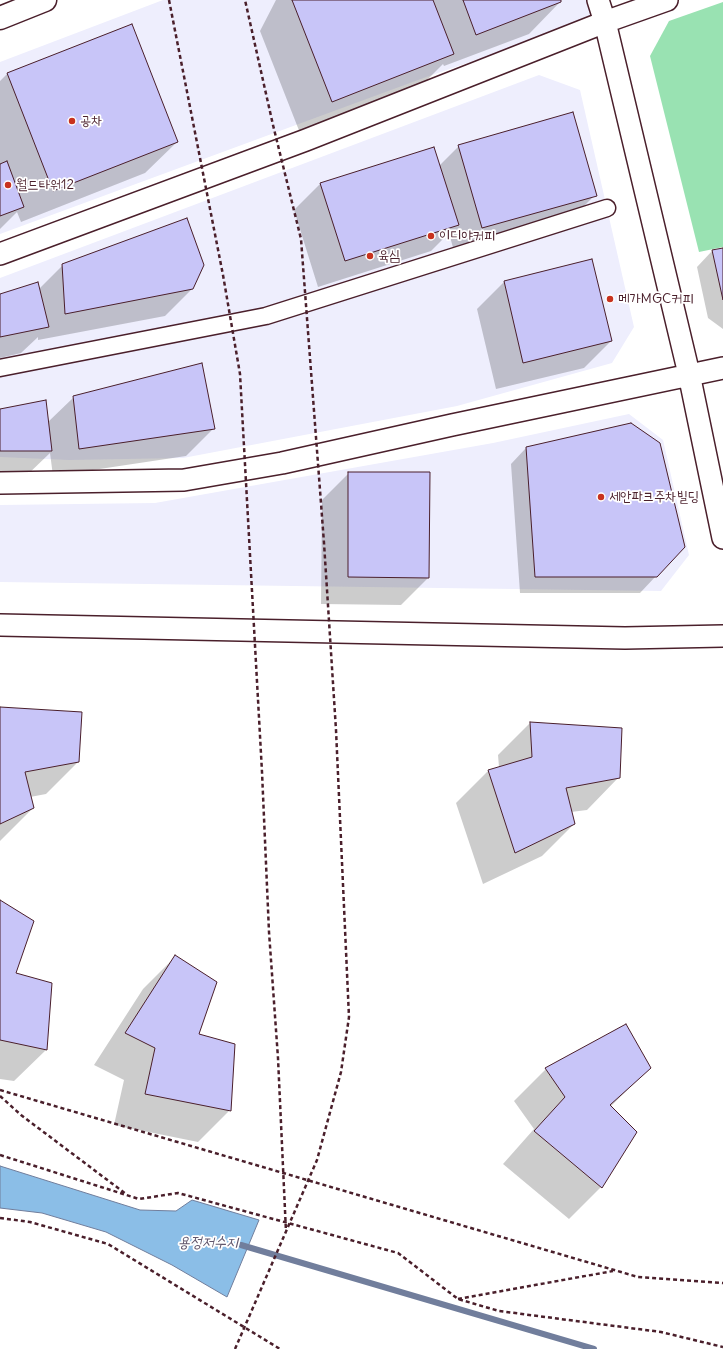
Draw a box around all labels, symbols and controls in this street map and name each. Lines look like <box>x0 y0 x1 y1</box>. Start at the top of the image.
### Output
place label: 공차 <box>80 113 103 129</box>
marker: 공차 <box>67 116 77 126</box>
place label: 월드타워12 <box>16 177 74 193</box>
marker: 월드타워12 <box>3 180 13 190</box>
place label: 이디야커피 <box>439 228 495 244</box>
marker: 이디야커피 <box>426 231 436 241</box>
place label: 육심 <box>378 248 401 264</box>
marker: 육심 <box>365 251 375 261</box>
place label: 메가MGC커피 <box>618 291 694 307</box>
marker: 메가MGC커피 <box>605 294 615 304</box>
place label: 세안파크주차빌딩 <box>609 489 699 505</box>
marker: 세안파크주차빌딩 <box>596 492 606 502</box>
water label: 용정저수지 <box>178 1234 238 1252</box>

